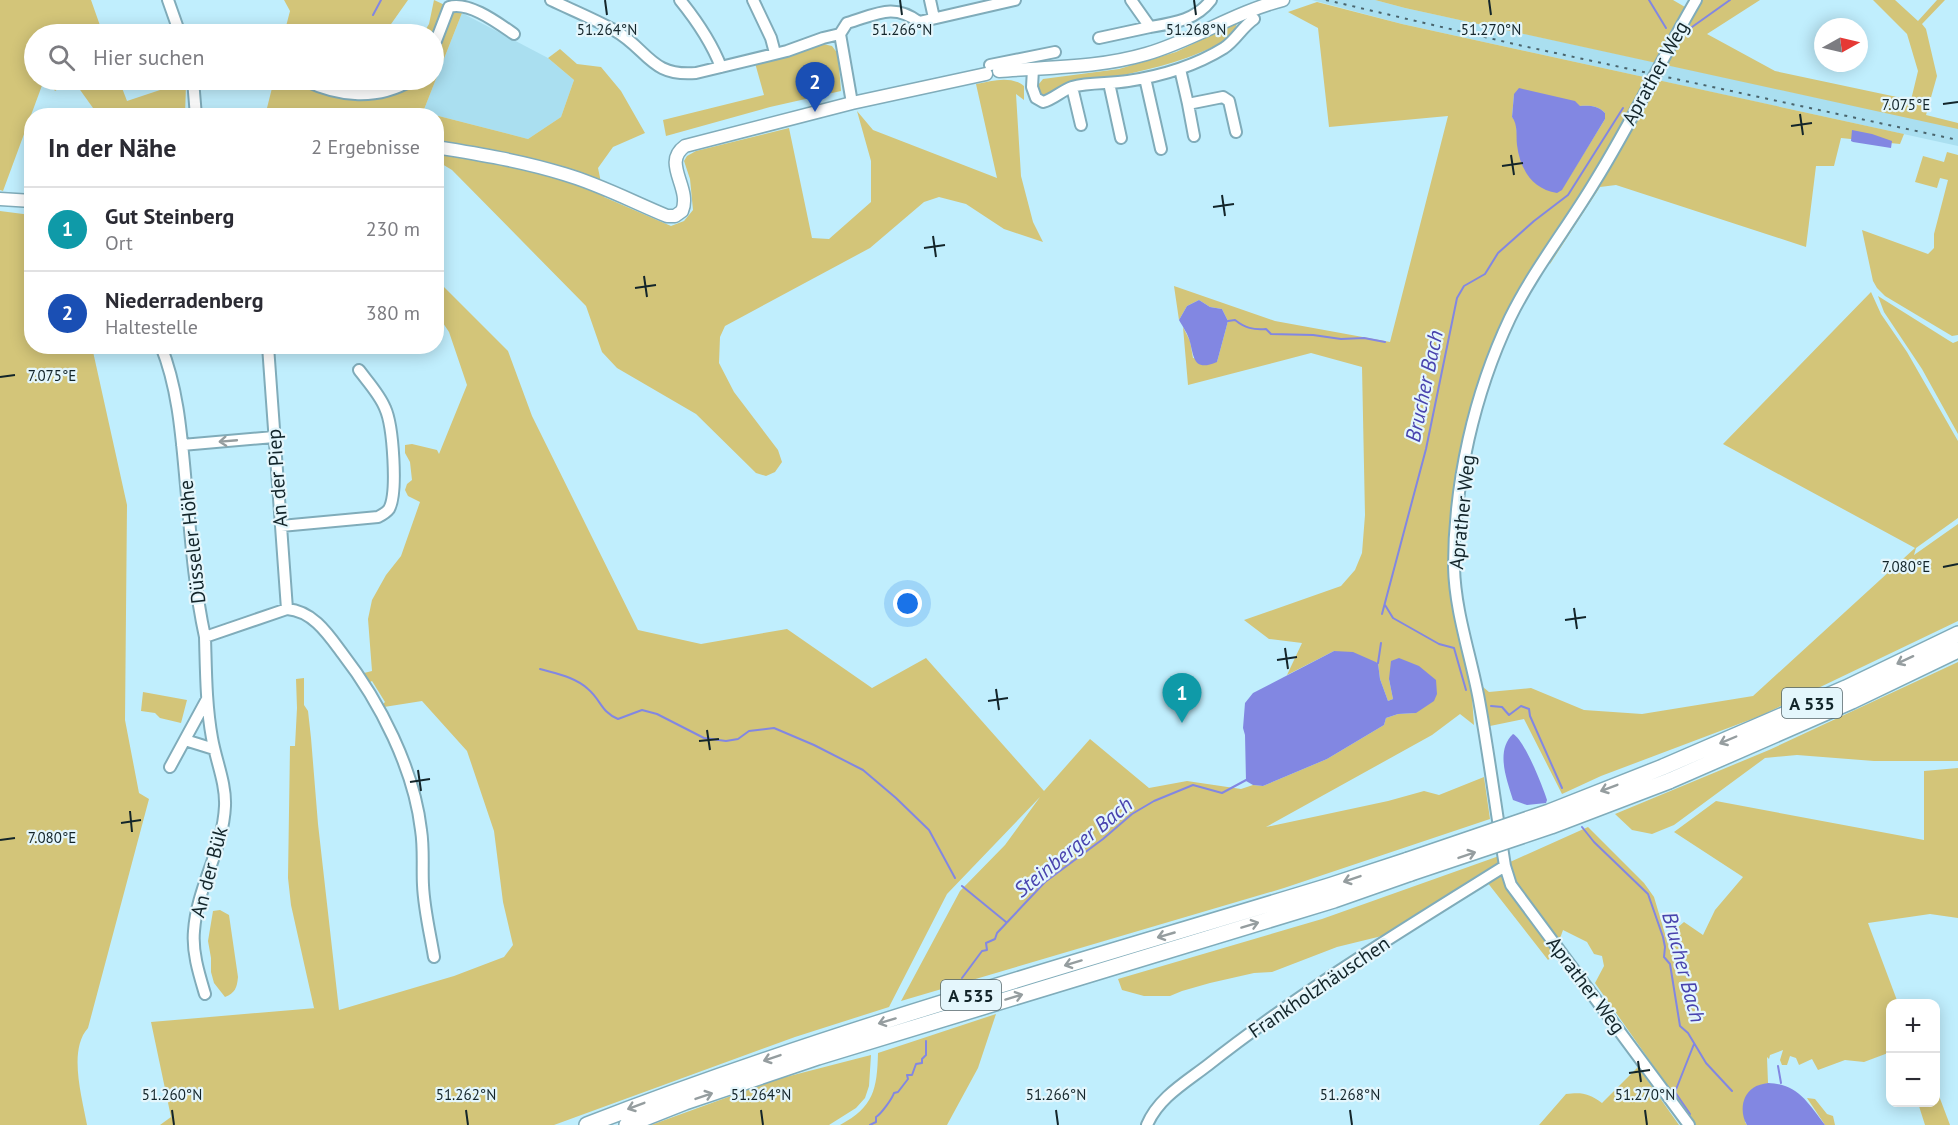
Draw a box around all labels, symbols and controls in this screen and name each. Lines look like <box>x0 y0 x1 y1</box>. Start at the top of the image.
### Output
street label: Aprather Weg <box>1616 16 1694 130</box>
north arrow <box>1814 18 1868 72</box>
text: 51.264°N <box>577 20 637 39</box>
text: 51.266°N <box>872 20 932 39</box>
text: 51.268°N <box>1166 20 1226 39</box>
text: 51.270°N <box>1461 20 1521 39</box>
search box <box>24 24 444 90</box>
icon: search <box>45 41 78 74</box>
text: Hier suchen <box>93 43 205 71</box>
pin: 2 <box>796 63 834 112</box>
text: 7.075°E <box>1882 95 1930 114</box>
text: In der Nähe <box>48 131 176 164</box>
text: 2 Ergebnisse <box>311 134 420 160</box>
text: Gut Steinberg <box>105 202 234 230</box>
text: 1 <box>62 216 73 242</box>
text: 230 m <box>366 216 420 242</box>
text: Ort <box>105 230 133 256</box>
text: Niederradenberg <box>105 286 263 314</box>
text: 2 <box>62 300 73 326</box>
text: 380 m <box>366 300 420 326</box>
text: Haltestelle <box>105 314 198 340</box>
water label: Brucher Bach <box>1399 328 1449 444</box>
text: 7.075°E <box>28 366 76 385</box>
street label: An der Piep <box>261 428 293 528</box>
one-way arrow <box>219 436 239 447</box>
street label: Aprather Weg <box>1443 453 1481 571</box>
street label: Düsseler Höhe <box>173 479 211 605</box>
text: 7.080°E <box>1882 557 1930 576</box>
your location <box>893 589 922 618</box>
one-way arrow <box>1897 654 1915 666</box>
pin: 1 <box>1162 674 1202 723</box>
road number: A 535 <box>1782 688 1842 718</box>
one-way arrow <box>1719 735 1737 746</box>
one-way arrow <box>1600 784 1619 795</box>
water label: Steinberger Bach <box>1008 791 1138 903</box>
street label: An der Bük <box>184 823 234 920</box>
text: 7.080°E <box>28 828 76 847</box>
one-way arrow <box>1457 848 1476 859</box>
one-way arrow <box>1343 874 1362 885</box>
water label: Brucher Bach <box>1656 909 1712 1025</box>
one-way arrow <box>1240 919 1259 930</box>
one-way arrow <box>1157 930 1176 941</box>
street label: Frankholzhäuschen <box>1243 930 1395 1044</box>
street label: Aprather Weg <box>1541 931 1631 1039</box>
one-way arrow <box>1064 959 1083 970</box>
road number: A 535 <box>941 980 1001 1010</box>
one-way arrow <box>1004 991 1023 1002</box>
map controls <box>1886 999 1940 1107</box>
button: + <box>1886 999 1940 1053</box>
one-way arrow <box>878 1016 897 1027</box>
one-way arrow <box>763 1053 782 1064</box>
button: − <box>1886 1053 1940 1107</box>
text: 51.260°N <box>142 1085 202 1104</box>
text: 51.262°N <box>436 1085 496 1104</box>
text: 51.264°N <box>731 1085 791 1104</box>
text: 51.266°N <box>1026 1085 1086 1104</box>
text: 51.268°N <box>1320 1085 1380 1104</box>
text: 51.270°N <box>1615 1085 1675 1104</box>
one-way arrow <box>694 1089 713 1100</box>
one-way arrow <box>628 1101 646 1112</box>

